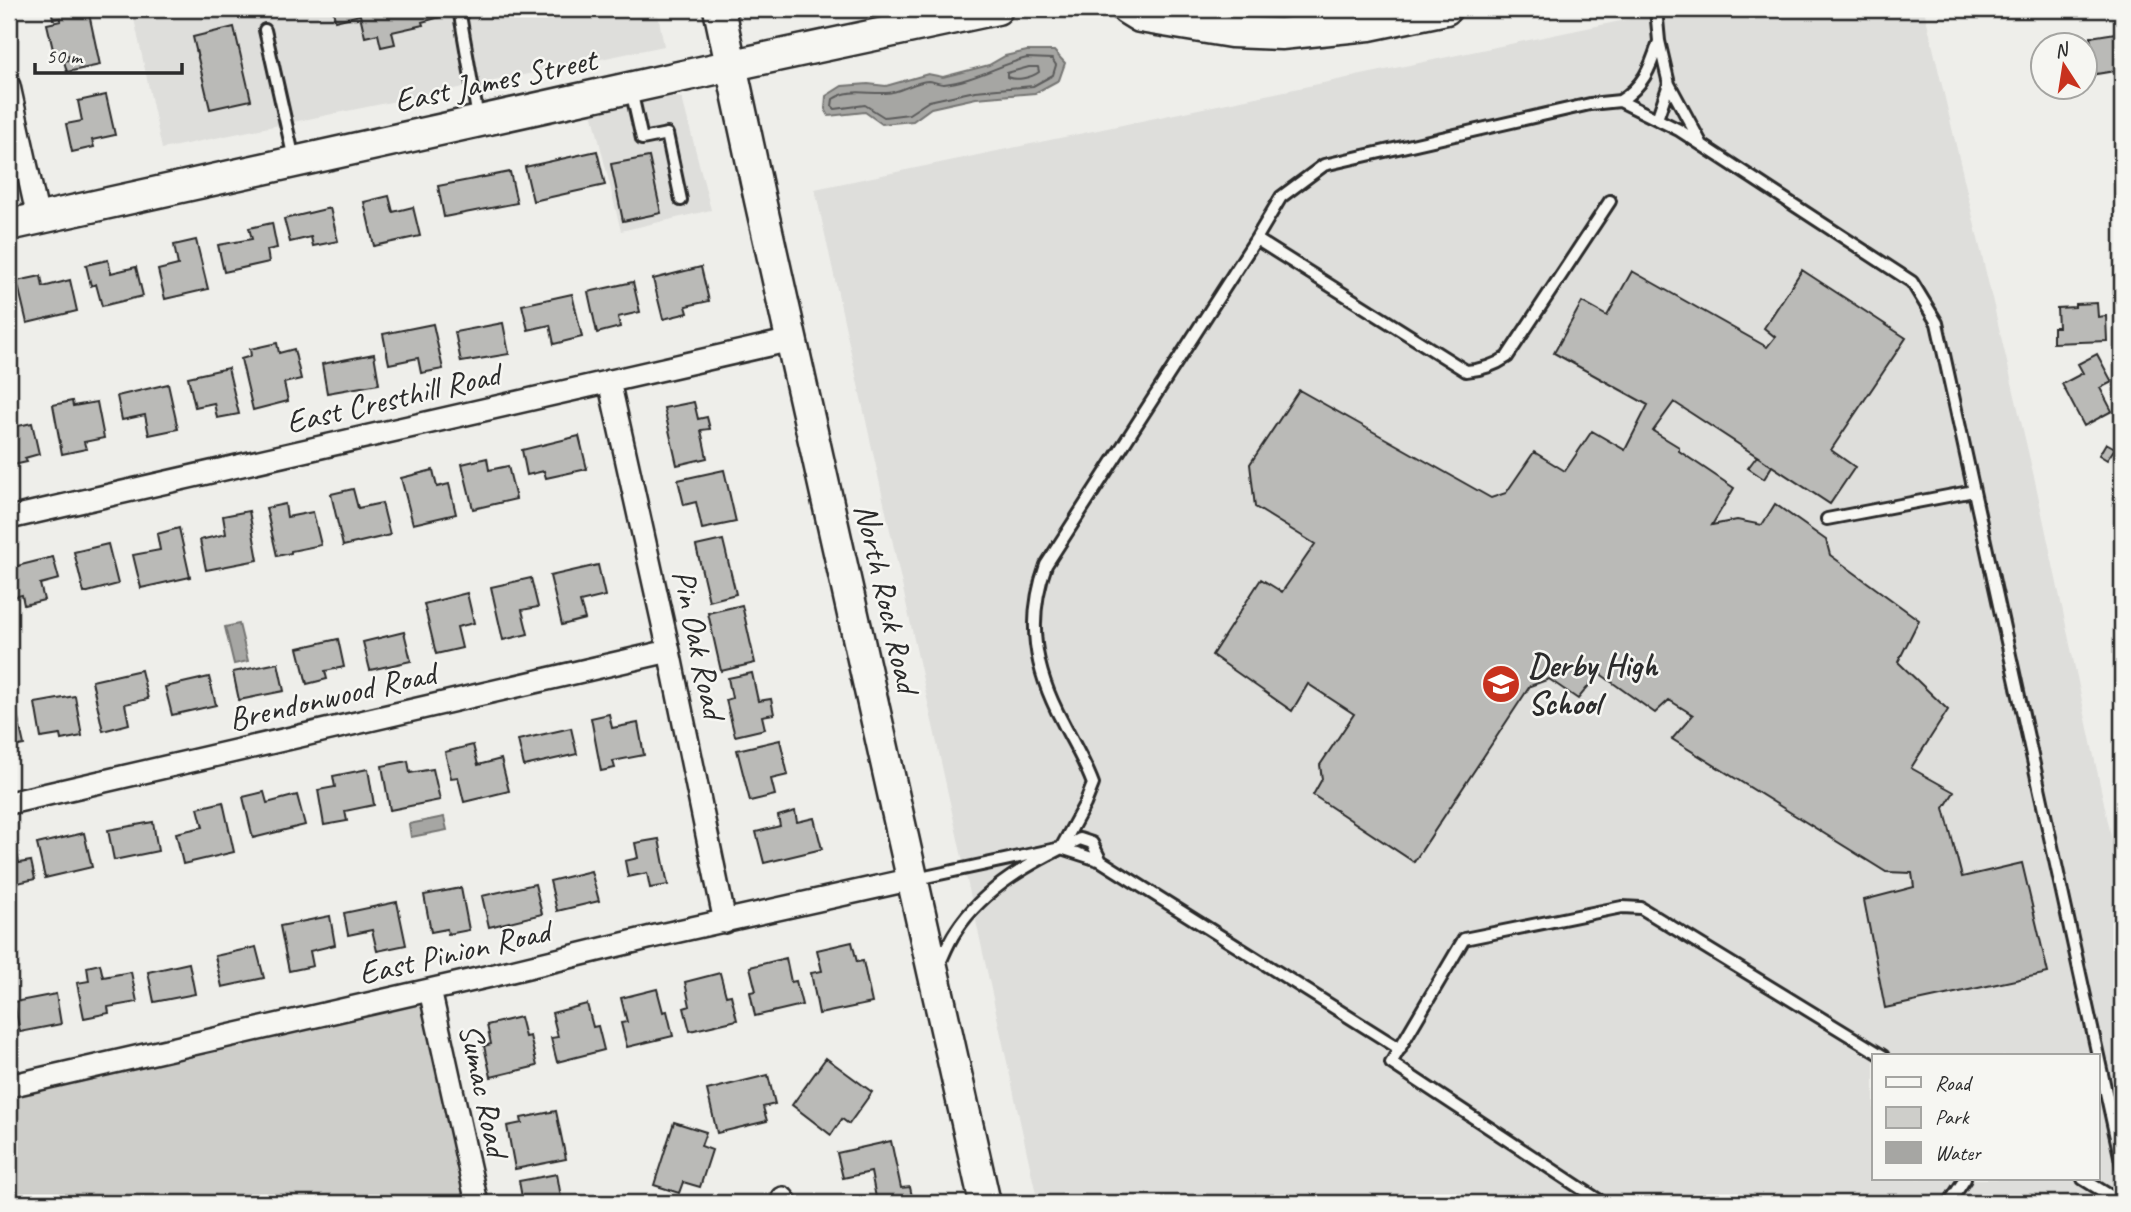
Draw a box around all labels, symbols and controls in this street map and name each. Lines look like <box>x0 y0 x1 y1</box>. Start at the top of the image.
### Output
scale bar <box>35 32 182 76</box>
north arrow <box>2030 32 2100 102</box>
text: N <box>2052 37 2072 63</box>
street label: East James Street <box>390 38 603 122</box>
text: 50 m <box>46 43 84 69</box>
street label: East Cresthill Road <box>282 352 509 443</box>
street label: North Rock Road <box>845 500 930 701</box>
street label: Pin Oak Road <box>663 566 736 727</box>
place label: Derby High School <box>1528 644 1659 724</box>
street label: Brendonwood Road <box>225 651 444 740</box>
school or university icon: Derby High School <box>1480 663 1522 705</box>
street label: East Pinion Road <box>354 909 558 994</box>
street label: Sumac Road <box>449 1020 520 1165</box>
legend <box>1872 1054 2100 1180</box>
text: Road <box>1935 1070 1974 1096</box>
text: Park <box>1935 1104 1970 1130</box>
text: Water <box>1935 1140 1982 1166</box>

